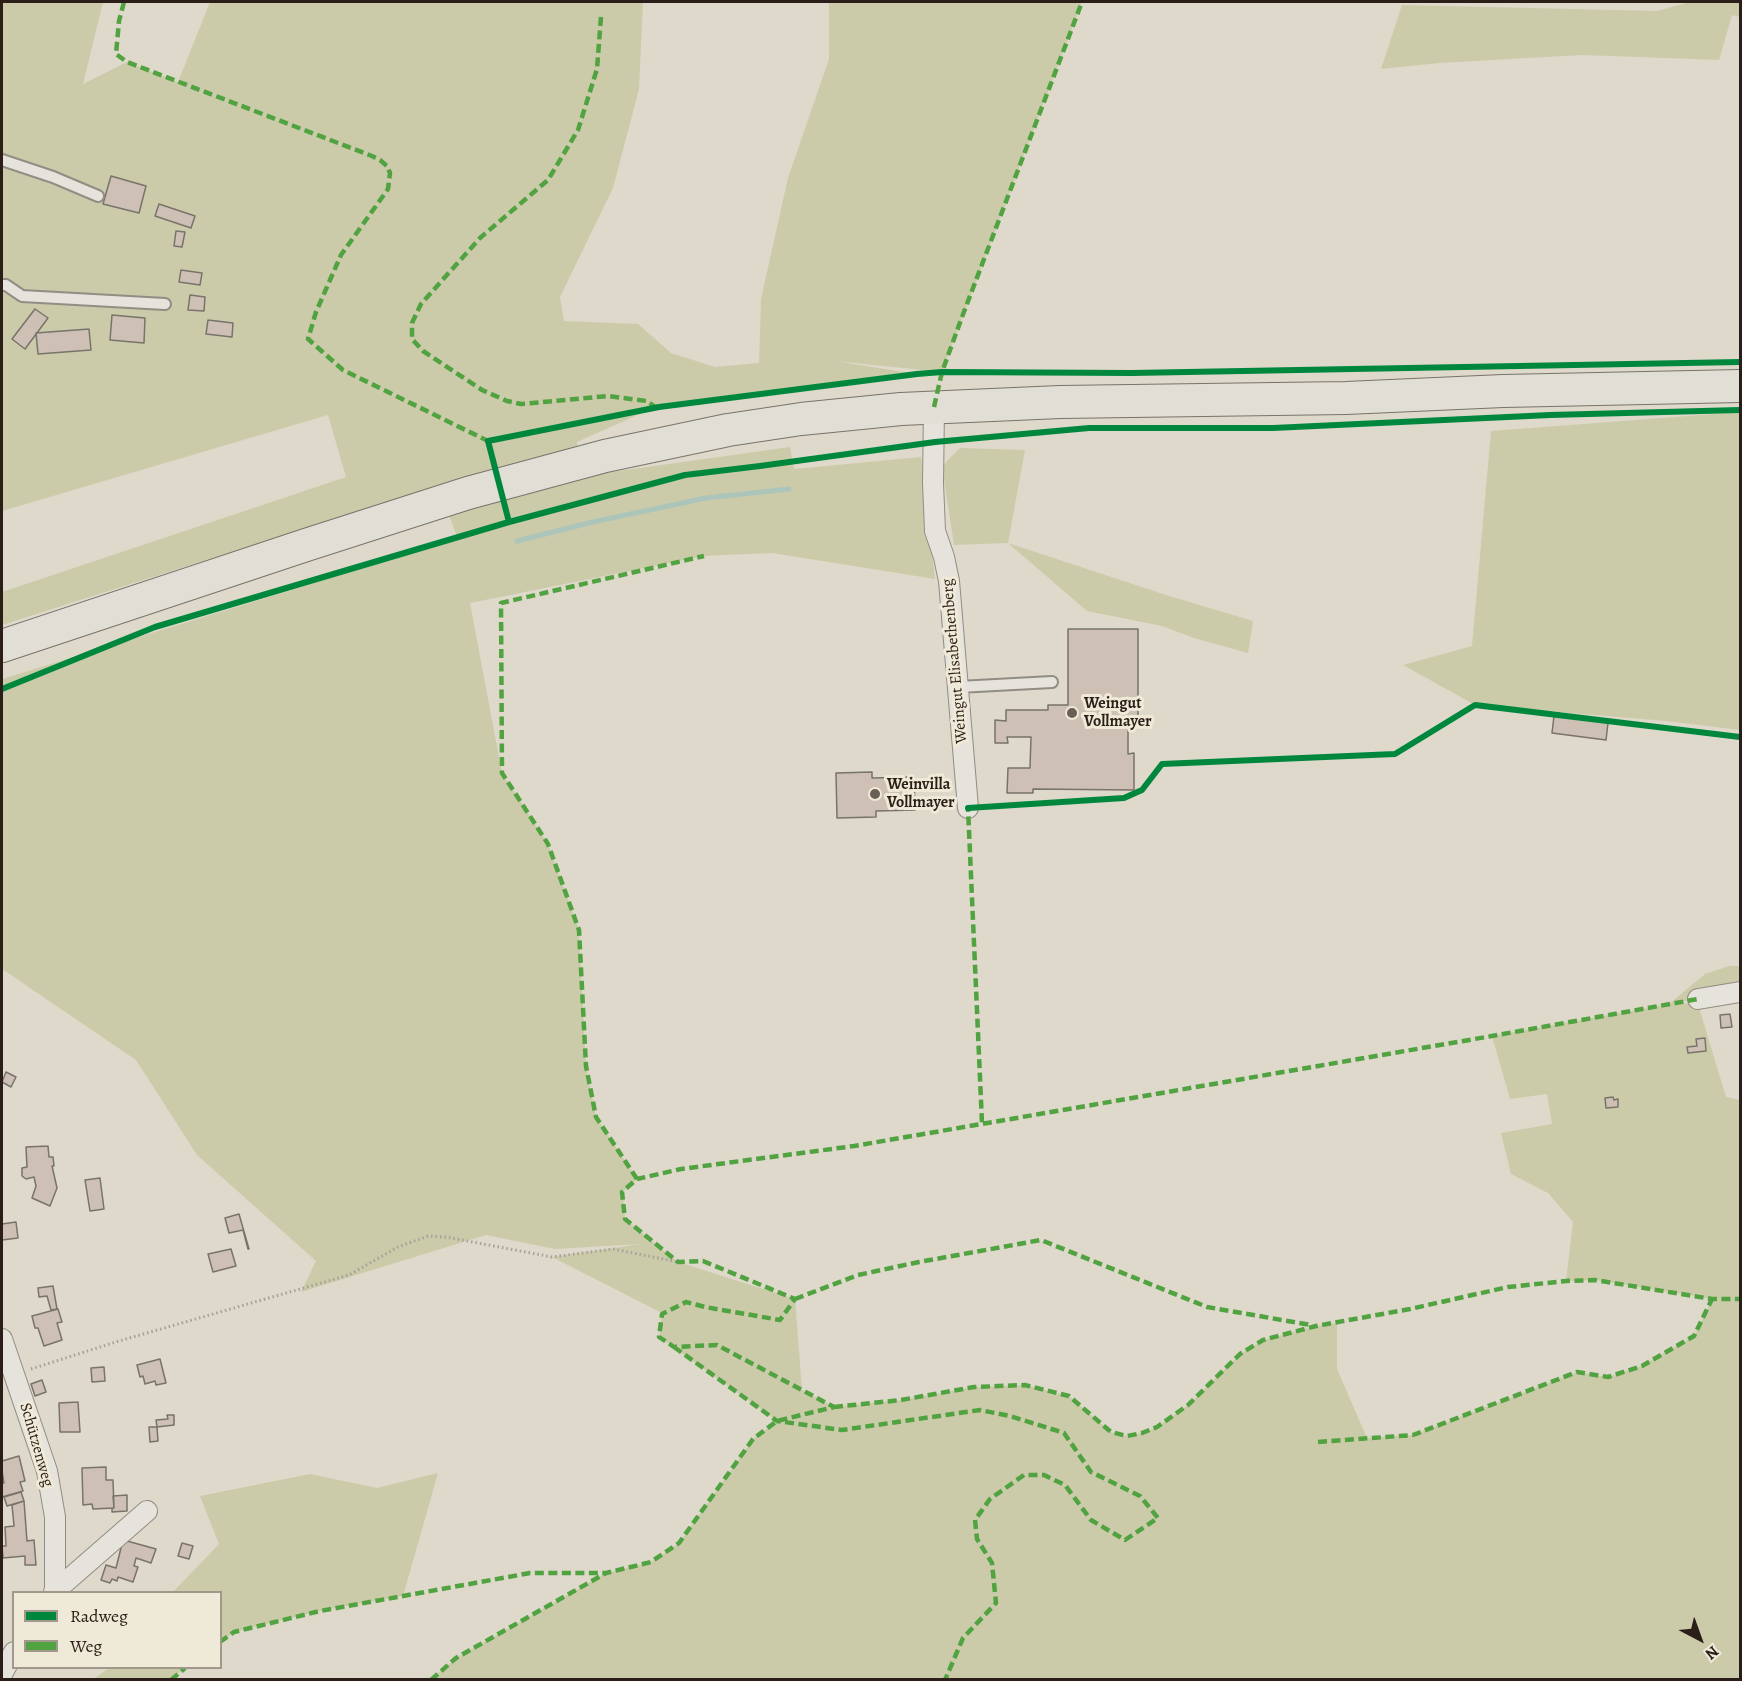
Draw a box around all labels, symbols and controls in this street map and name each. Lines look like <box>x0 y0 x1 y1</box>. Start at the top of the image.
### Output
street label: Weingut Elisabethenberg <box>938 578 972 744</box>
place label: Weingut Vollmayer <box>1084 694 1152 732</box>
marker: Weingut Vollmayer <box>1065 706 1079 720</box>
place label: Weinvilla Vollmayer <box>887 775 955 813</box>
marker: Weinvilla Vollmayer <box>868 787 882 801</box>
street label: Schützenweg <box>15 1401 57 1489</box>
legend <box>12 1591 222 1669</box>
text: Radweg <box>70 1604 128 1628</box>
north arrow <box>1670 1609 1730 1669</box>
text: Weg <box>70 1634 102 1658</box>
text: N <box>1700 1640 1723 1665</box>

